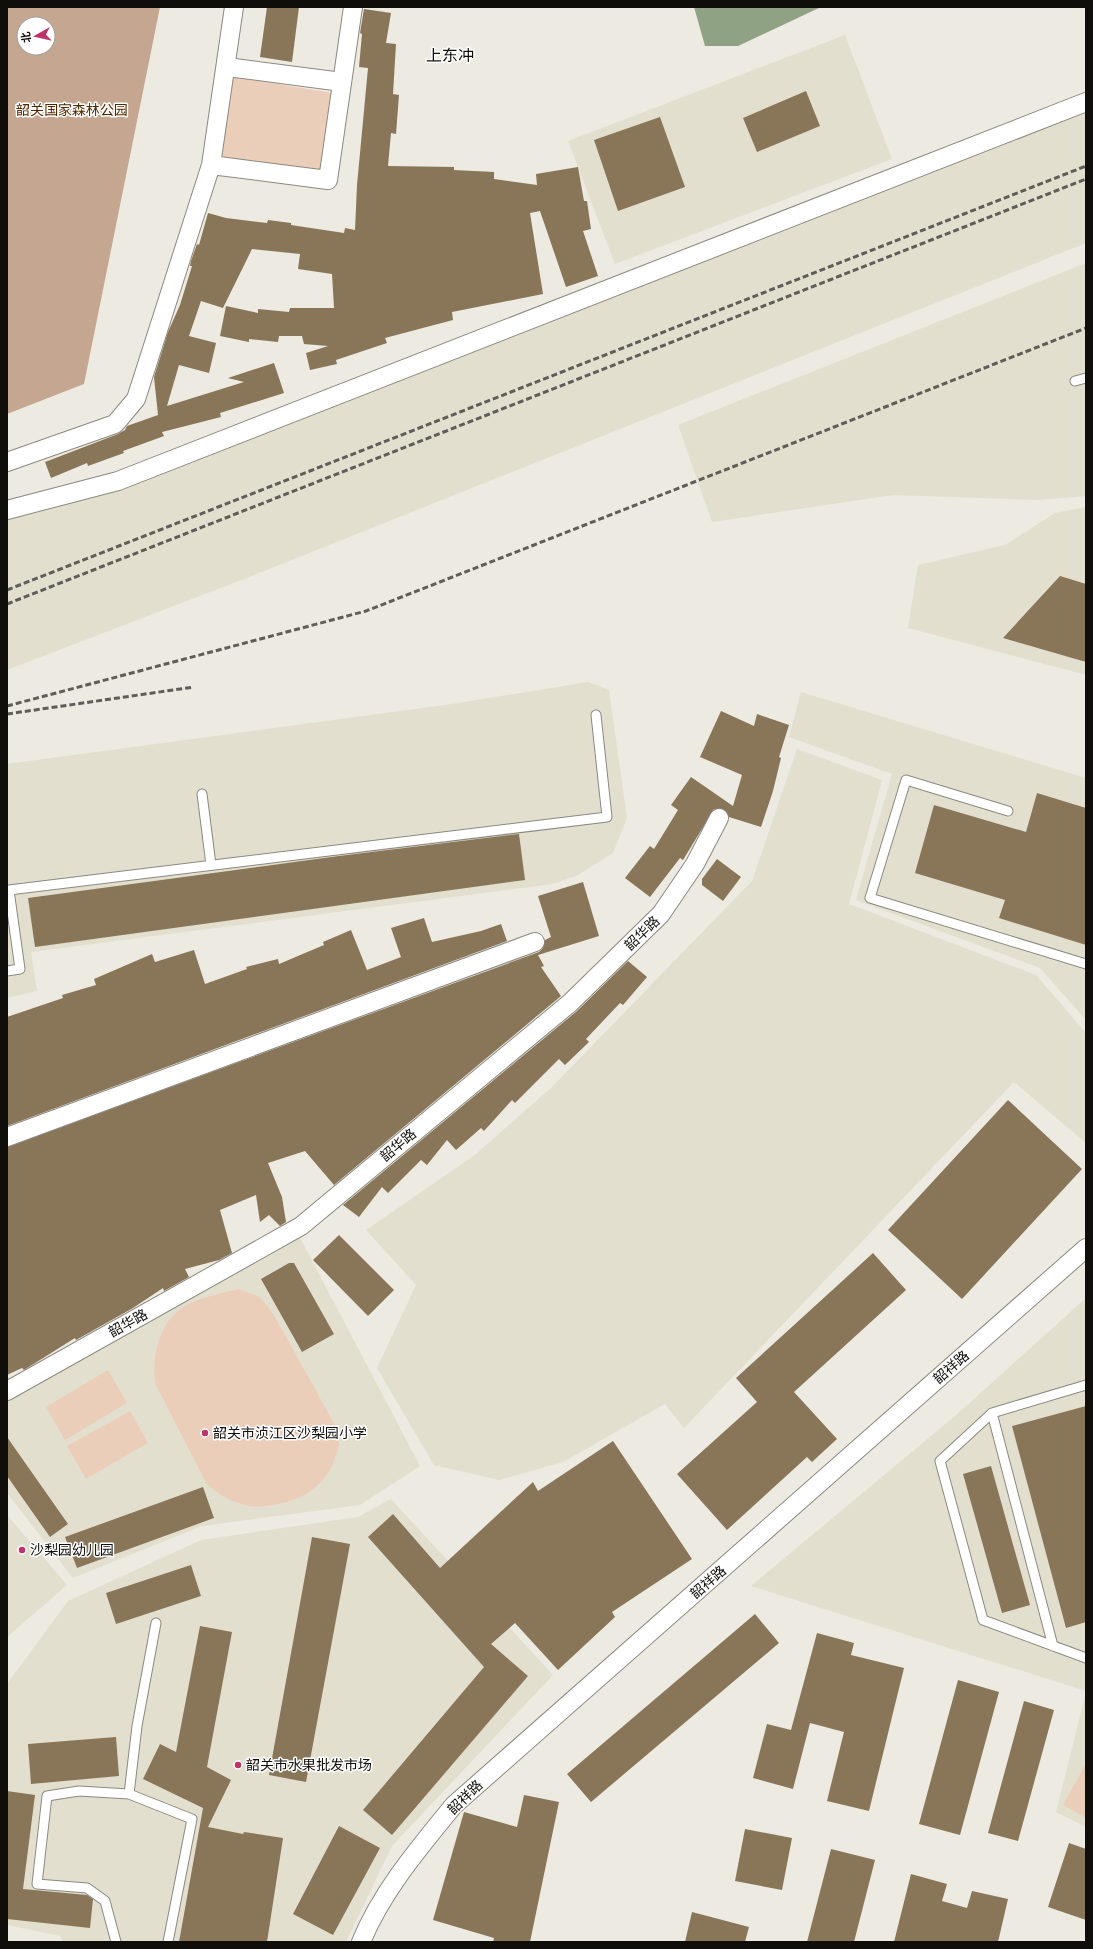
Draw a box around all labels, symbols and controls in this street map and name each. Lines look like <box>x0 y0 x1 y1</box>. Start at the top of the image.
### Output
north arrow <box>16 16 56 56</box>
text: 北 <box>18 31 33 44</box>
district label: 上东冲 <box>426 45 474 64</box>
park label: 韶关国家森林公园 <box>16 101 128 118</box>
street label: 韶华路 <box>621 912 663 953</box>
street label: 韶华路 <box>376 1125 419 1165</box>
street label: 韶华路 <box>105 1305 150 1340</box>
street label: 韶祥路 <box>929 1346 972 1387</box>
place label: 韶关市浈江区沙梨园小学 <box>213 1424 367 1441</box>
marker: 韶关市浈江区沙梨园小学 <box>200 1428 210 1438</box>
place label: 沙梨园幼儿园 <box>30 1541 114 1558</box>
marker: 沙梨园幼儿园 <box>17 1545 27 1555</box>
street label: 韶祥路 <box>686 1561 729 1602</box>
place label: 韶关市水果批发市场 <box>246 1756 372 1773</box>
marker: 韶关市水果批发市场 <box>233 1760 243 1770</box>
street label: 韶祥路 <box>444 1776 486 1817</box>

